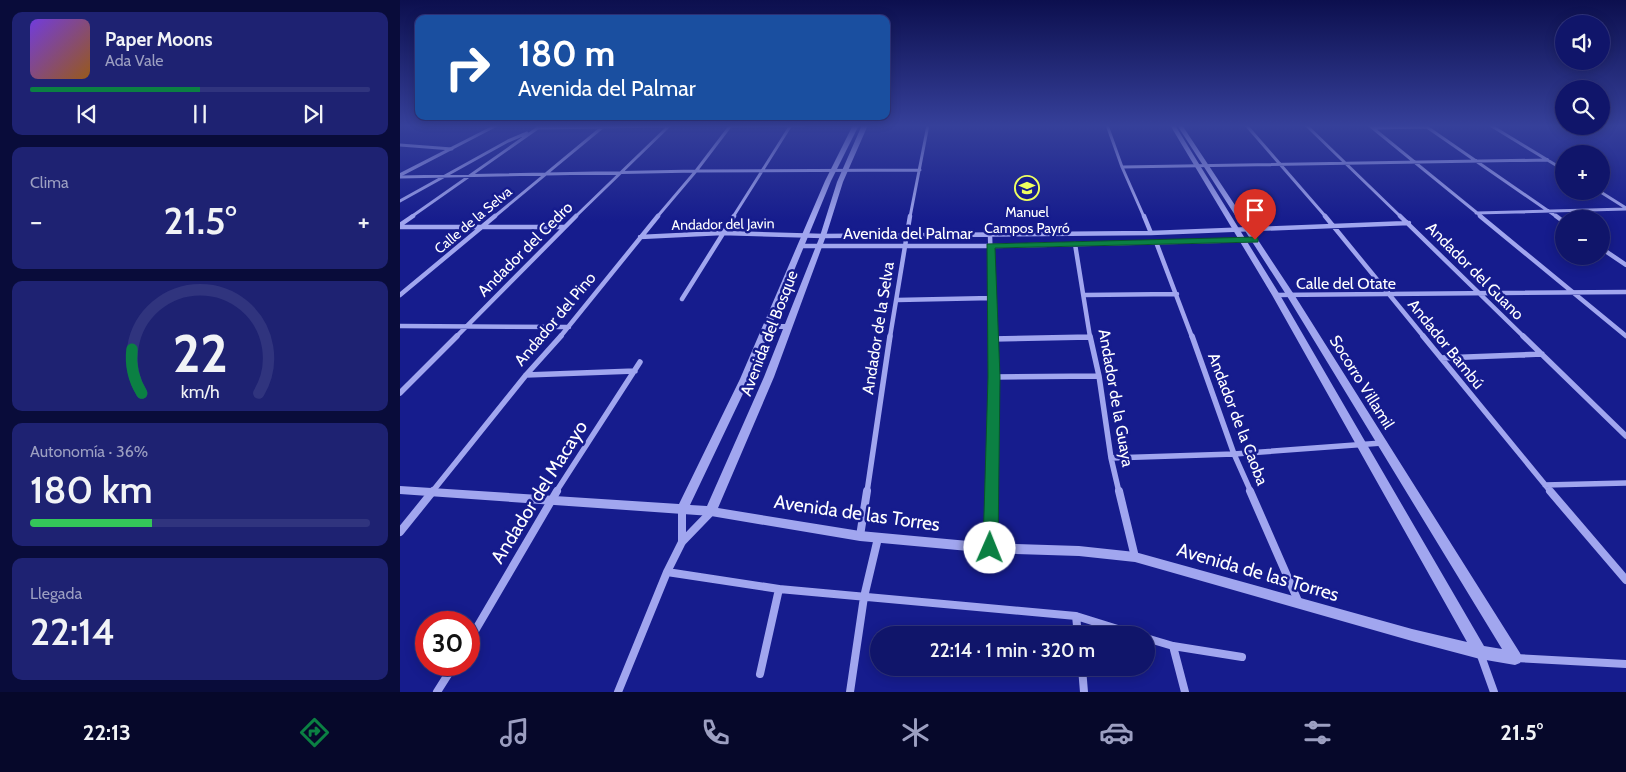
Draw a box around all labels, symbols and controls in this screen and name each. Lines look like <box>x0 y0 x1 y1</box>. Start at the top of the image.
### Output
map controls <box>1555 15 1610 265</box>
button: sound <box>1555 15 1610 70</box>
text: Paper Moons <box>105 28 213 51</box>
text: 180 m <box>518 32 615 75</box>
icon: right <box>435 35 500 100</box>
text: Ada Vale <box>105 51 164 70</box>
text: Avenida del Palmar <box>518 75 696 102</box>
button: search <box>1555 80 1610 135</box>
icon: previous <box>73 100 101 128</box>
icon: pause <box>186 100 214 128</box>
icon: next <box>299 100 327 128</box>
button: + <box>1555 145 1610 200</box>
text: Clima <box>30 173 69 192</box>
school or university icon: Manuel Campos Payró <box>1014 175 1040 201</box>
street label: Calle de la Selva <box>431 182 516 258</box>
pin <box>1234 189 1276 240</box>
icon: arrive <box>1241 196 1269 224</box>
text: 21.5° <box>163 197 237 244</box>
street label: Andador del Cedro <box>474 197 577 300</box>
place label: Manuel Campos Payró <box>984 203 1070 237</box>
text: − <box>30 204 42 238</box>
text: + <box>358 204 370 238</box>
button: − <box>1555 210 1610 265</box>
street label: Andador del Javin <box>671 214 775 234</box>
street label: Andador del Guano <box>1422 218 1528 324</box>
street label: Avenida del Palmar <box>843 224 974 243</box>
street label: Andador de la Selva <box>858 260 898 396</box>
street label: Andador del Pino <box>510 268 600 370</box>
street label: Avenida del Bosque <box>736 268 802 398</box>
street label: Calle del Otate <box>1296 274 1396 293</box>
street label: Andador Bambú <box>1404 295 1488 393</box>
text: 22 <box>172 322 228 385</box>
street label: Andador de la Guaya <box>1095 328 1138 469</box>
street label: Socorro Villamil <box>1326 332 1398 432</box>
street label: Andador de la Caoba <box>1204 350 1272 488</box>
text: km/h <box>180 381 220 402</box>
street label: Andador del Macayo <box>486 416 592 568</box>
text: Autonomía · 36% <box>30 442 148 461</box>
text: 180 km <box>30 466 153 513</box>
street label: Avenida de las Torres <box>773 490 942 536</box>
position arrow <box>963 521 1015 573</box>
street label: Avenida de las Torres <box>1174 538 1342 606</box>
text: Llegada <box>30 584 82 603</box>
text: 22:14 <box>30 608 115 655</box>
speed limit sign: 30 <box>415 611 480 676</box>
text: 22:14 · 1 min · 320 m <box>930 639 1095 662</box>
icon: directions <box>297 715 332 750</box>
icon: music <box>497 715 532 750</box>
icon: phone <box>698 715 733 750</box>
icon: climate <box>898 715 933 750</box>
icon: car <box>1099 715 1134 750</box>
icon: filters <box>1300 715 1335 750</box>
text: 22:13 <box>83 719 131 746</box>
text: 21.5° <box>1500 719 1543 746</box>

